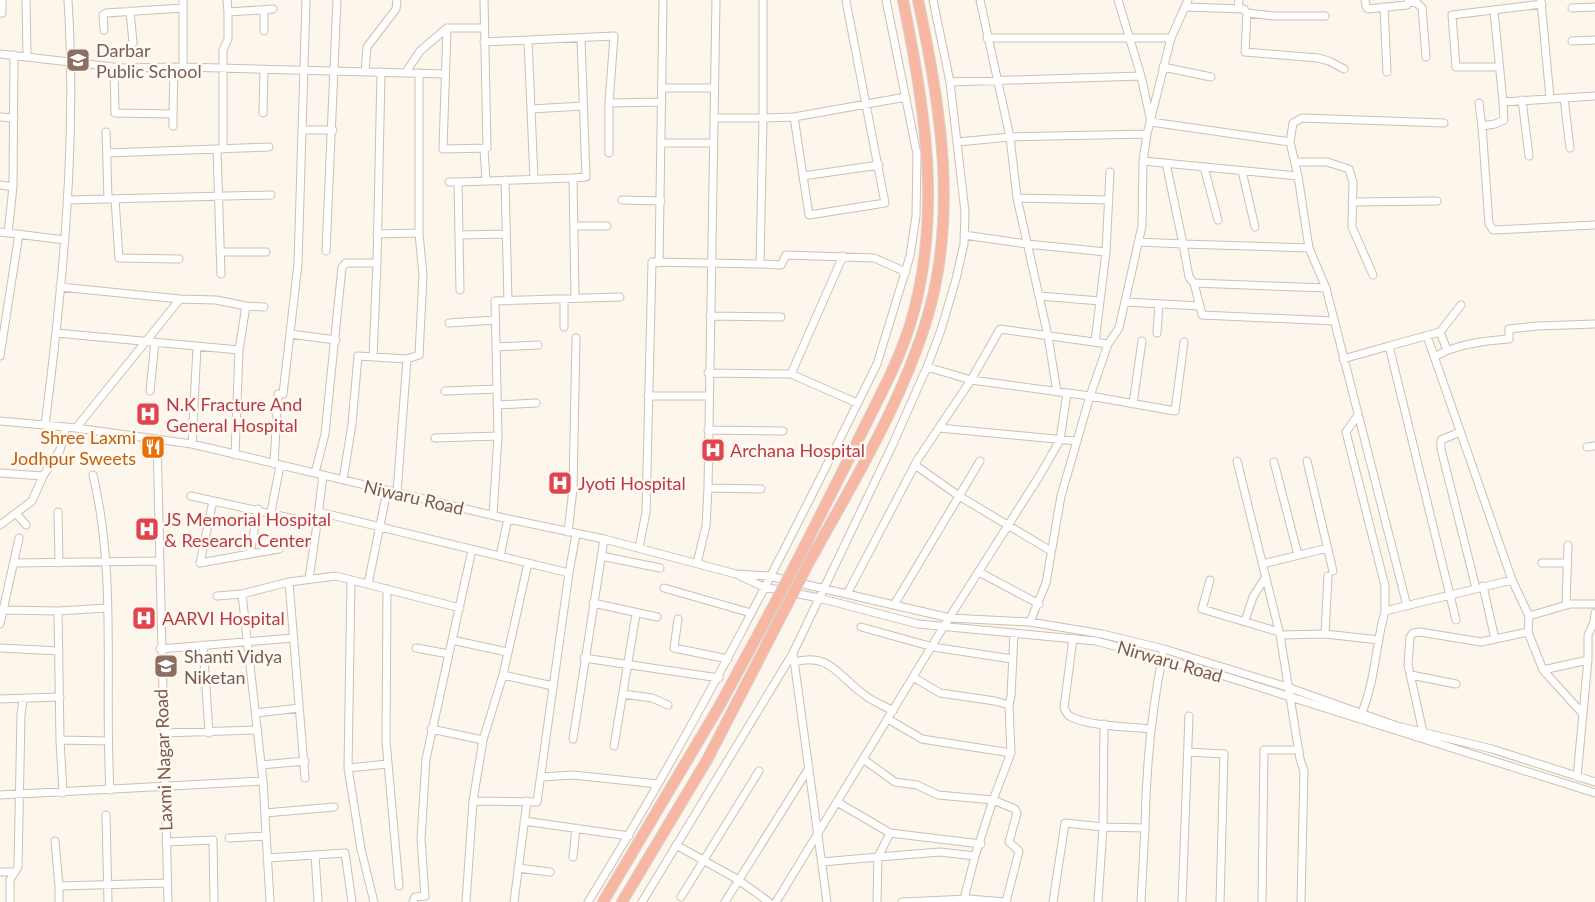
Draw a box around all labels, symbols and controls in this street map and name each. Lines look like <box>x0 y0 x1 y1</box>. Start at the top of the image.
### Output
place label: Darbar Public School <box>96 39 202 82</box>
school or university icon: Darbar Public School <box>65 47 91 73</box>
place label: N.K Fracture And General Hospital <box>166 393 302 436</box>
hospital icon: N.K Fracture And General Hospital <box>135 401 161 427</box>
place label: Shree Laxmi Jodhpur Sweets <box>11 426 136 469</box>
restaurant icon: Shree Laxmi Jodhpur Sweets <box>140 434 166 460</box>
hospital icon: Archana Hospital <box>700 437 726 463</box>
place label: Archana Hospital <box>730 439 865 461</box>
hospital icon: Jyoti Hospital <box>547 470 573 496</box>
place label: Jyoti Hospital <box>578 472 686 494</box>
street label: Niwaru Road <box>362 475 466 519</box>
place label: JS Memorial Hospital & Research Center <box>164 508 331 551</box>
hospital icon: JS Memorial Hospital & Research Center <box>134 516 160 542</box>
hospital icon: AARVI Hospital <box>131 605 157 631</box>
place label: AARVI Hospital <box>162 607 285 629</box>
street label: Nirwaru Road <box>1115 635 1225 687</box>
place label: Shanti Vidya Niketan <box>184 645 282 688</box>
school or university icon: Shanti Vidya Niketan <box>153 653 179 679</box>
street label: Laxmi Nagar Road <box>150 688 176 832</box>

